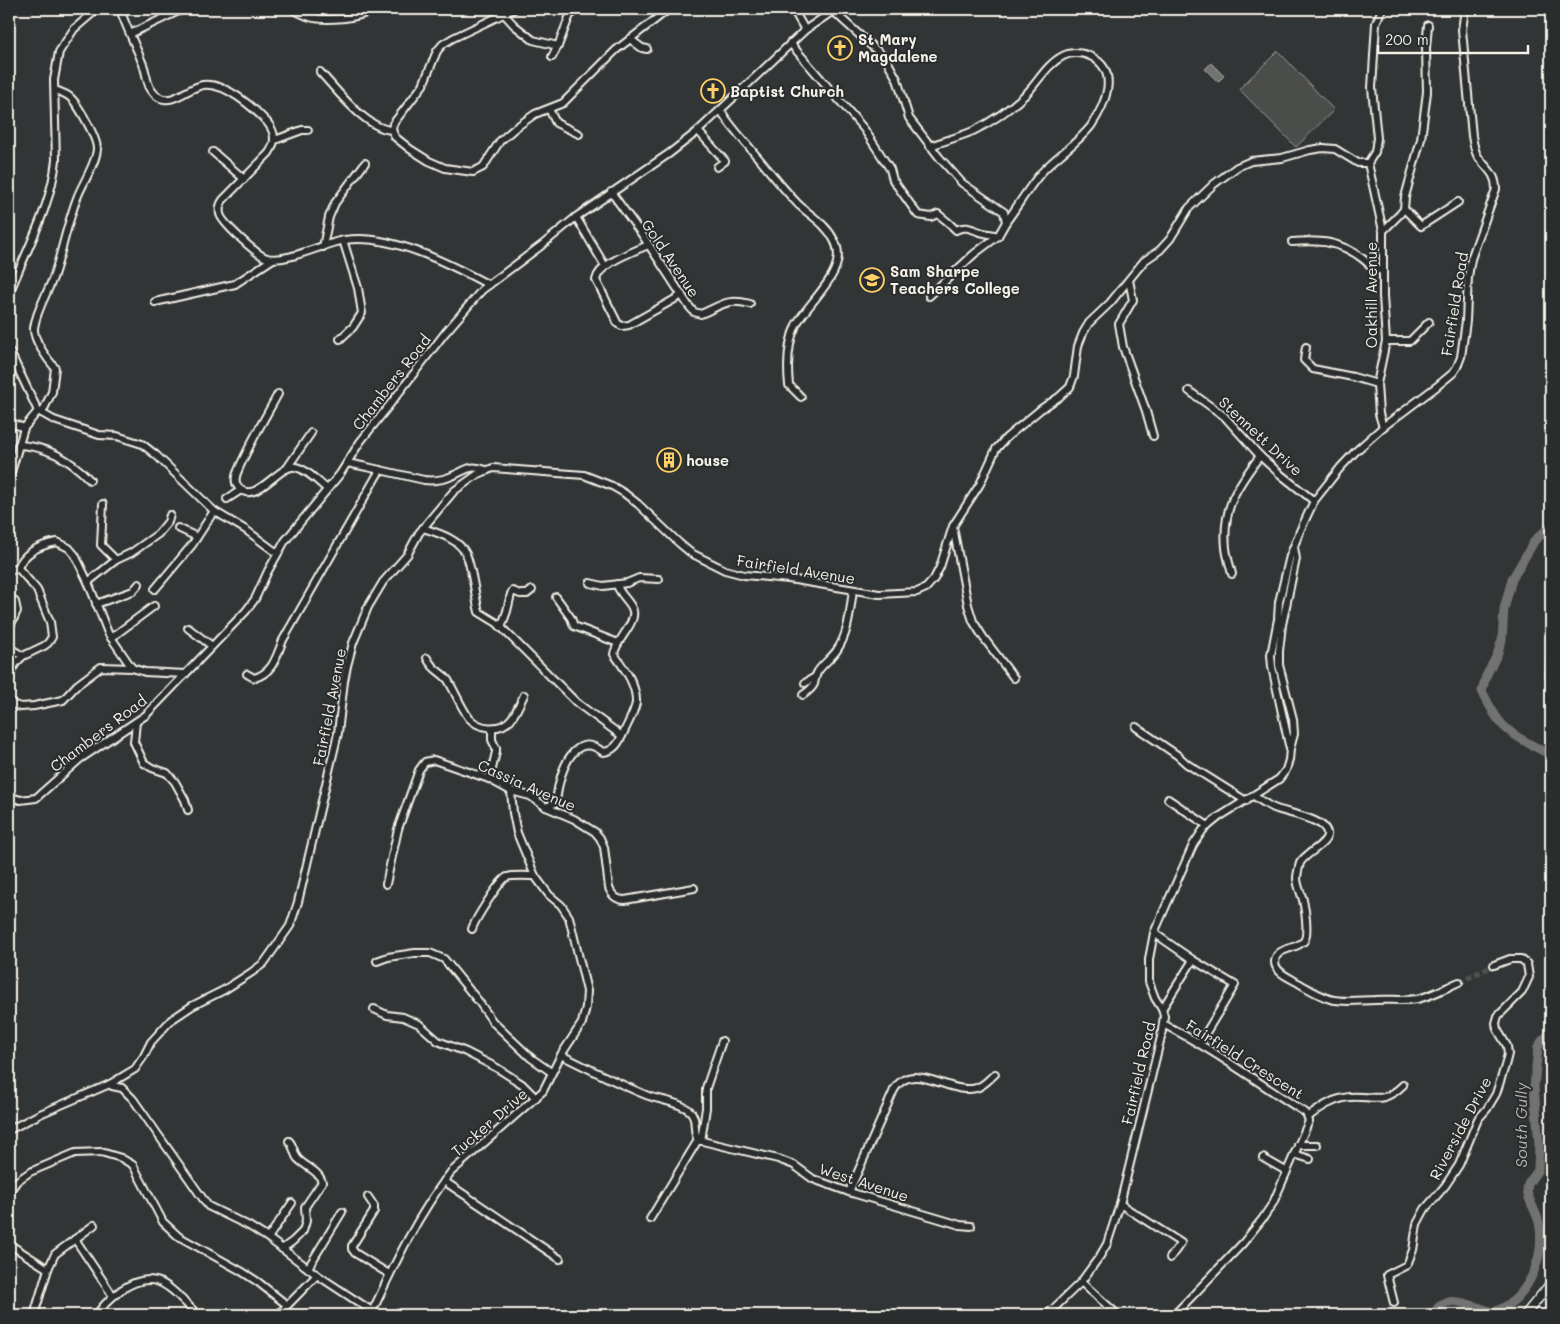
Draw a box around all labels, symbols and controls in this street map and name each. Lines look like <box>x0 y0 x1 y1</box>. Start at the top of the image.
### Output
scale bar <box>1378 22 1528 54</box>
place label: St Mary Magdalene <box>858 29 938 66</box>
text: 200 m <box>1385 29 1429 49</box>
church icon: St Mary Magdalene <box>827 35 853 61</box>
church icon: Baptist Church <box>700 78 726 104</box>
place label: Baptist Church <box>730 81 844 101</box>
street label: Gold Avenue <box>638 215 704 301</box>
street label: Oakhill Avenue <box>1361 242 1381 348</box>
street label: Fairfield Road <box>1436 251 1472 357</box>
place label: Sam Sharpe Teachers College <box>890 261 1020 298</box>
school or university icon: Sam Sharpe Teachers College <box>859 267 885 293</box>
street label: Chambers Road <box>347 330 435 434</box>
street label: Stennett Drive <box>1215 392 1307 480</box>
building icon: house <box>656 447 682 473</box>
place label: house <box>686 450 729 470</box>
street label: Fairfield Avenue <box>735 550 857 588</box>
street label: Fairfield Avenue <box>308 646 350 768</box>
street label: Chambers Road <box>46 690 150 776</box>
street label: Cassia Avenue <box>475 754 579 816</box>
street label: Fairfield Crescent <box>1182 1015 1308 1103</box>
street label: Fairfield Road <box>1116 1020 1160 1126</box>
street label: Riverside Drive <box>1424 1073 1496 1183</box>
water label: South Gully <box>1510 1082 1531 1168</box>
street label: Tucker Drive <box>447 1083 531 1161</box>
street label: West Avenue <box>817 1158 911 1206</box>

